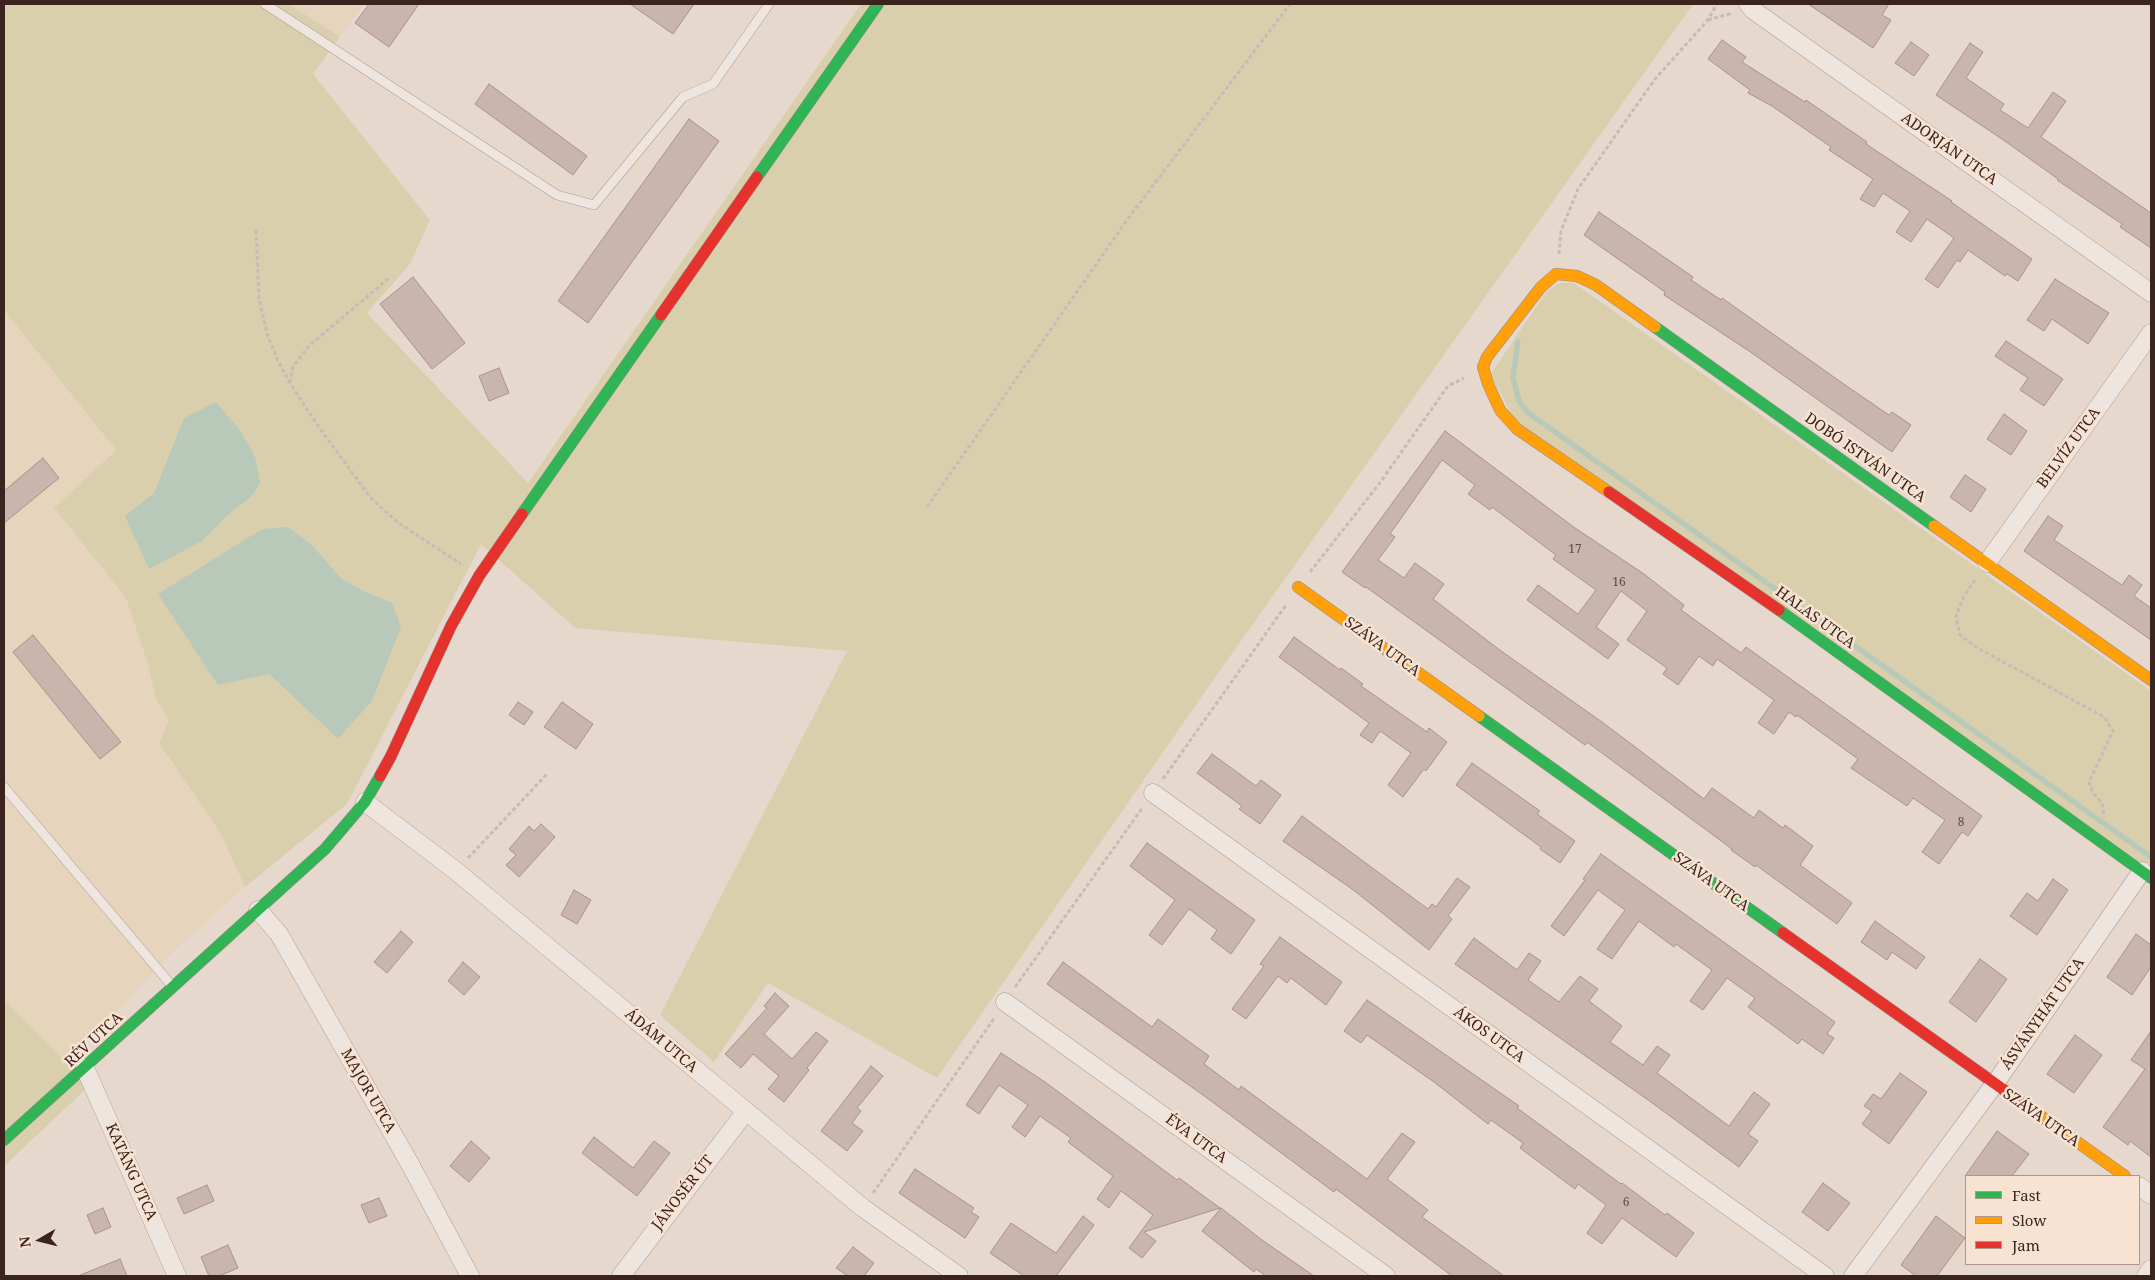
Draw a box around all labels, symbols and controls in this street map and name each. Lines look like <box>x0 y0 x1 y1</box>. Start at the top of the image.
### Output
street label: ADORJÁN UTCA <box>1897 109 2001 189</box>
street label: BELVÍZ UTCA <box>2034 404 2104 492</box>
street label: DOBÓ ISTVÁN UTCA <box>1801 409 1929 507</box>
house number: 17 <box>1568 543 1582 557</box>
house number: 16 <box>1612 576 1626 590</box>
street label: HALAS UTCA <box>1772 583 1858 653</box>
street label: SZÁVA UTCA <box>1341 613 1423 681</box>
house number: 8 <box>1958 816 1964 830</box>
street label: SZÁVA UTCA <box>1670 848 1752 916</box>
street label: ÁSVÁNYHÁT UTCA <box>1998 954 2088 1074</box>
street label: ÁKOS UTCA <box>1450 1003 1528 1067</box>
street label: ÁDÁM UTCA <box>621 1005 701 1077</box>
street label: RÉV UTCA <box>61 1009 127 1071</box>
street label: MAJOR UTCA <box>337 1046 399 1136</box>
street label: SZÁVA UTCA <box>1999 1085 2083 1151</box>
street label: ÉVA UTCA <box>1162 1111 1230 1167</box>
street label: KATÁNG UTCA <box>102 1121 160 1223</box>
street label: JÁNOSÉR ÚT <box>648 1152 718 1234</box>
legend <box>1965 1175 2140 1265</box>
text: Fast <box>2012 1185 2041 1205</box>
house number: 6 <box>1623 1196 1629 1210</box>
text: Slow <box>2012 1210 2046 1230</box>
north arrow <box>15 1215 65 1265</box>
text: N <box>14 1235 35 1249</box>
text: Jam <box>2012 1235 2040 1255</box>

